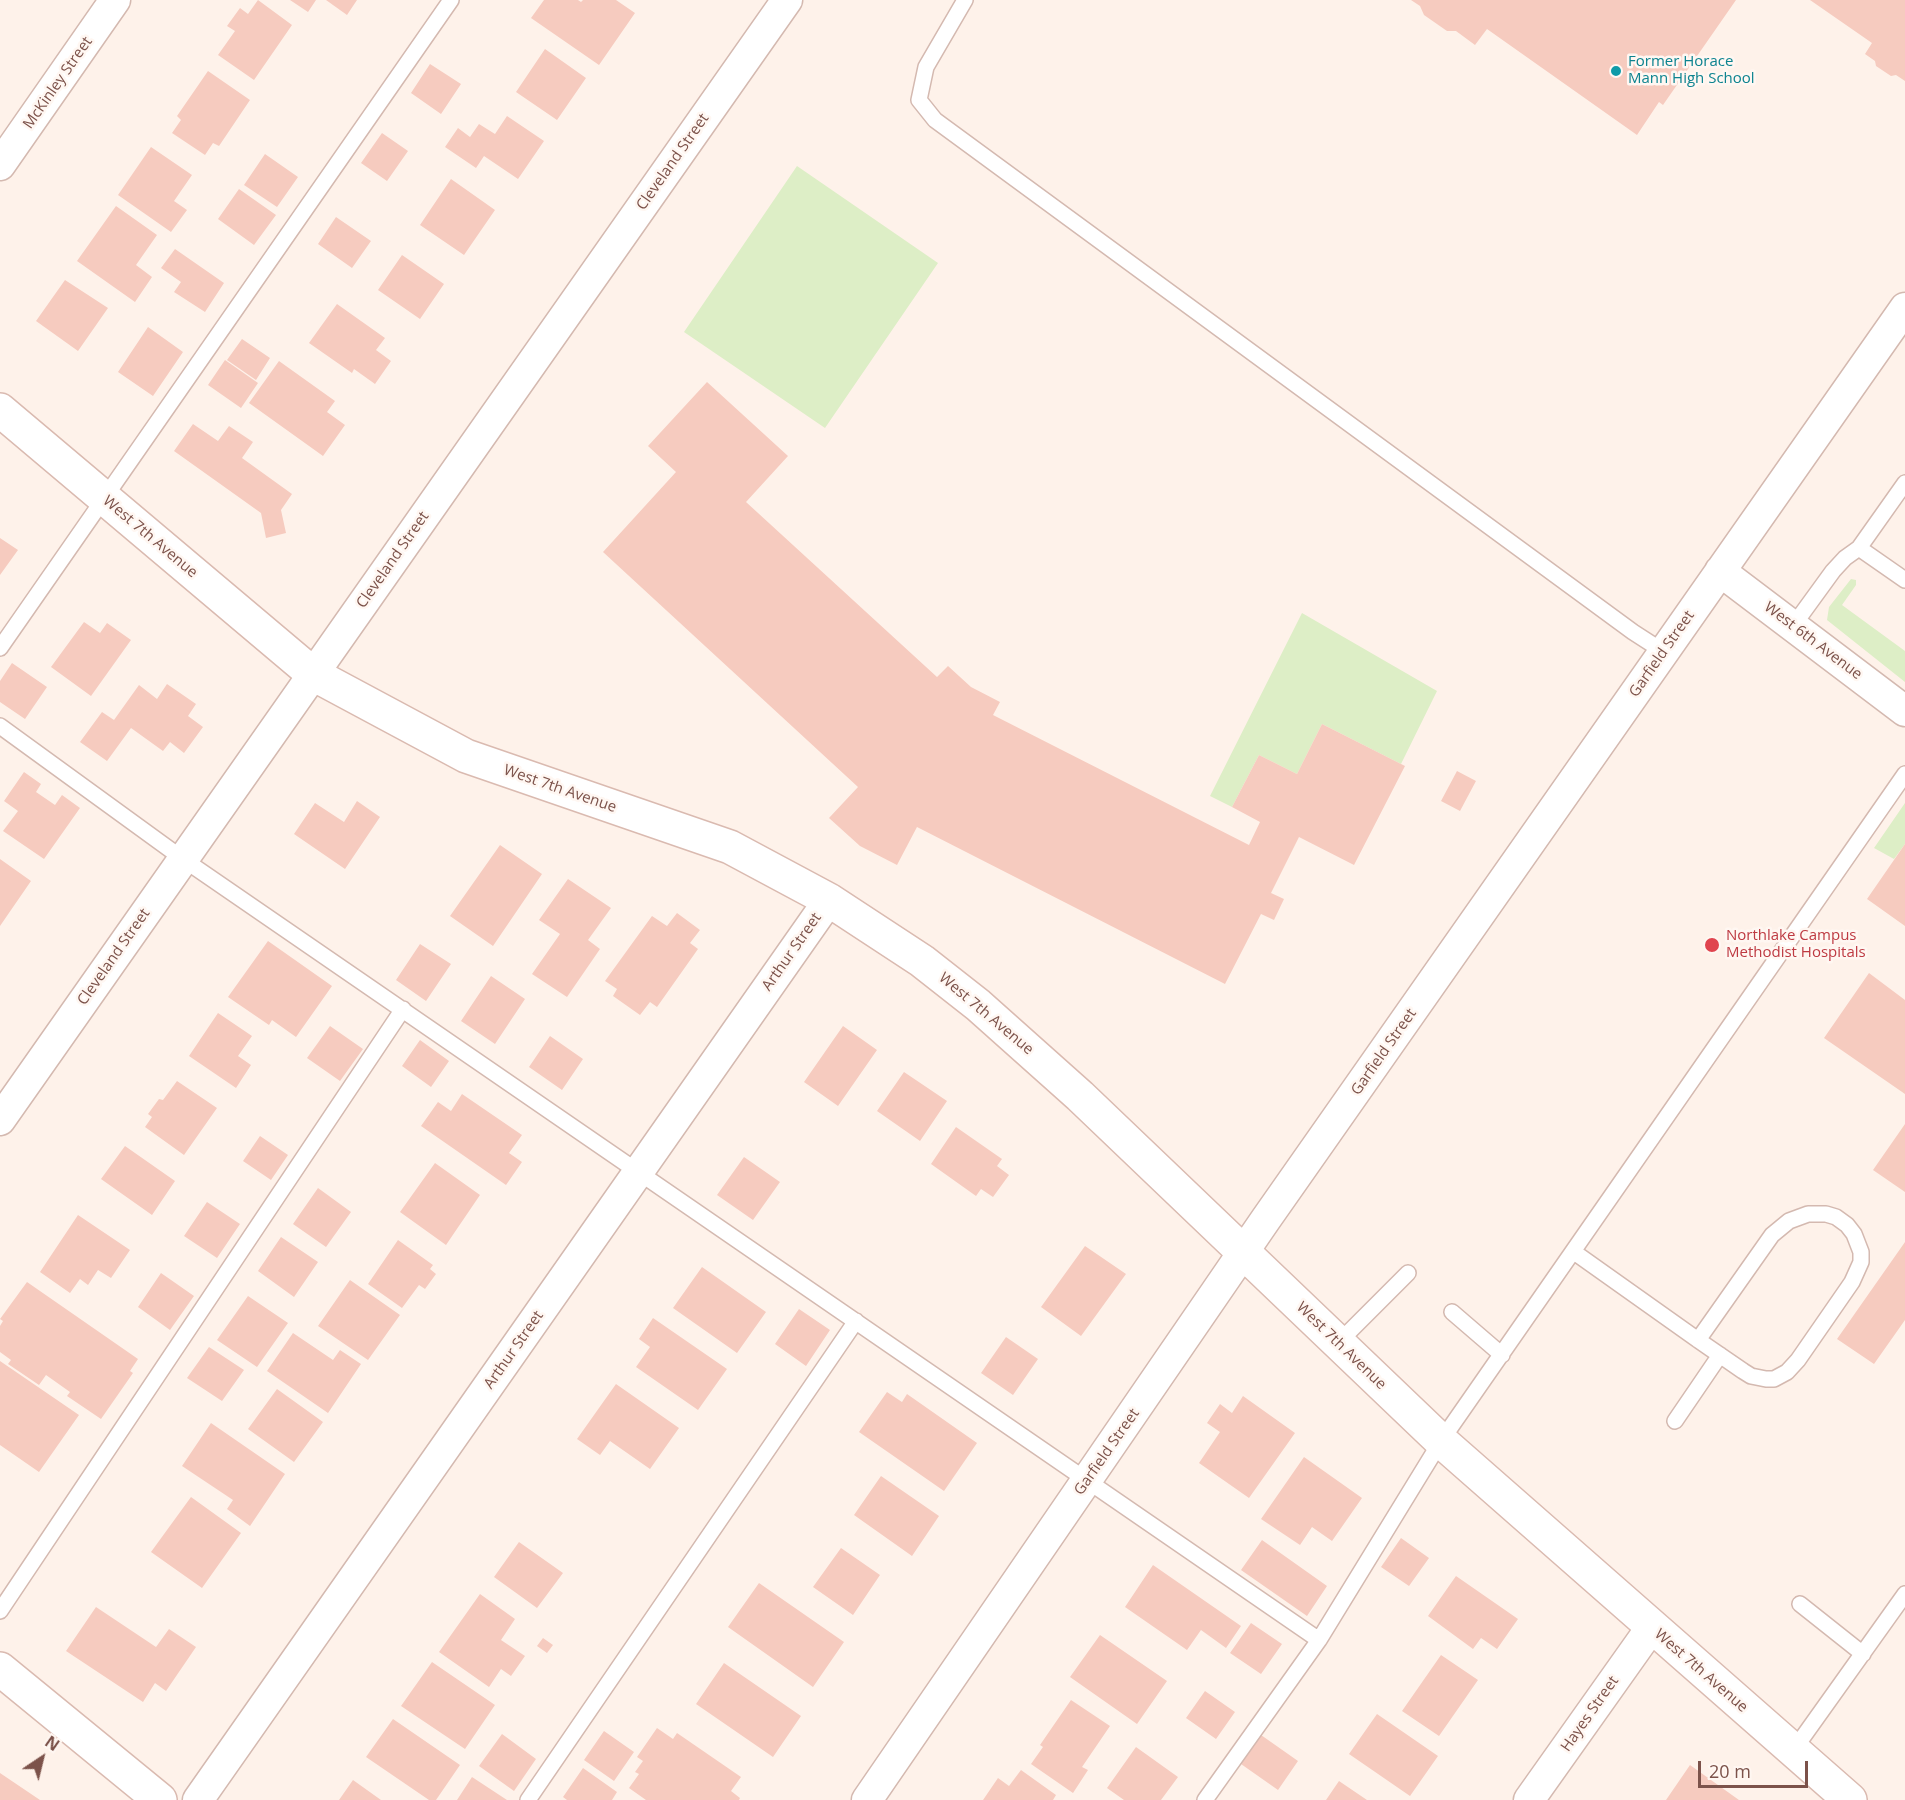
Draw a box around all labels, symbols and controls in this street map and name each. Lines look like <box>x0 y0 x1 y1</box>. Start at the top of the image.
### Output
street label: McKinley Street <box>20 33 96 133</box>
place label: Former Horace Mann High School <box>1628 53 1755 88</box>
marker: Former Horace Mann High School <box>1609 64 1623 78</box>
street label: Cleveland Street <box>633 110 713 214</box>
street label: West 7th Avenue <box>99 492 201 582</box>
street label: Cleveland Street <box>353 508 433 612</box>
street label: West 6th Avenue <box>1761 598 1865 684</box>
street label: Garfield Street <box>1626 607 1698 701</box>
street label: West 7th Avenue <box>501 761 619 817</box>
street label: Cleveland Street <box>74 905 154 1009</box>
street label: Arthur Street <box>758 909 826 995</box>
place label: Northlake Campus Methodist Hospitals <box>1726 927 1866 962</box>
marker: Northlake Campus Methodist Hospitals <box>1703 936 1721 954</box>
street label: West 7th Avenue <box>935 969 1037 1059</box>
street label: Garfield Street <box>1348 1005 1420 1099</box>
street label: West 7th Avenue <box>1292 1299 1390 1393</box>
street label: Arthur Street <box>480 1307 548 1393</box>
street label: Garfield Street <box>1071 1405 1143 1499</box>
street label: West 7th Avenue <box>1651 1626 1751 1716</box>
street label: Hayes Street <box>1557 1673 1623 1755</box>
north arrow <box>12 1728 72 1788</box>
text: N <box>41 1731 64 1756</box>
scale bar <box>1701 1749 1810 1787</box>
text: 20 m <box>1709 1759 1751 1783</box>

